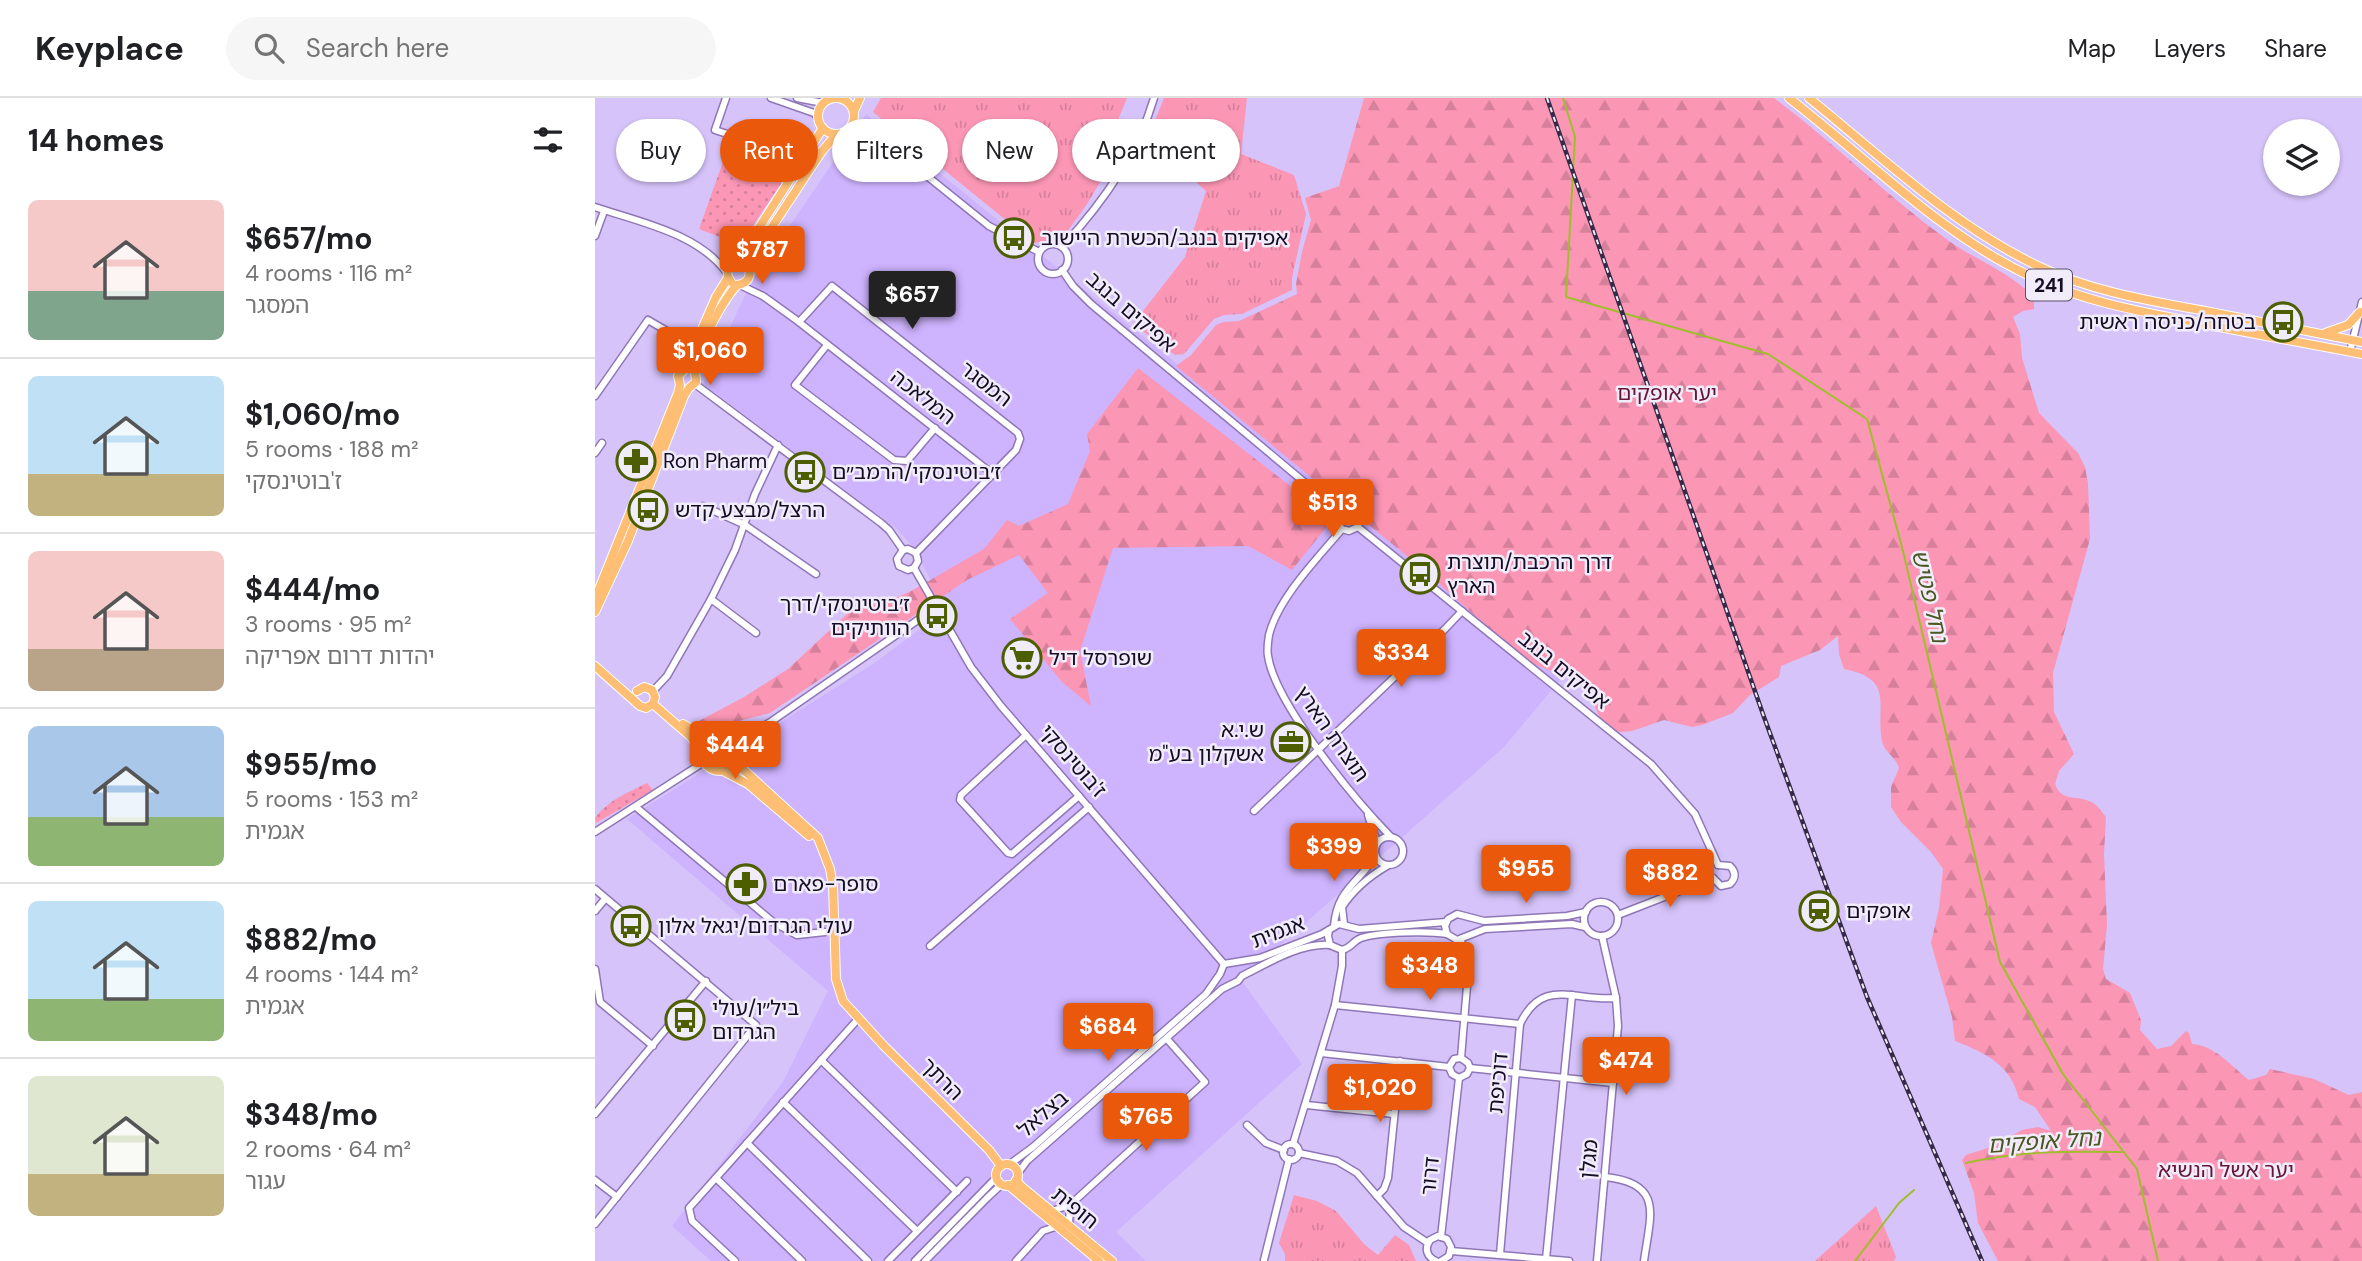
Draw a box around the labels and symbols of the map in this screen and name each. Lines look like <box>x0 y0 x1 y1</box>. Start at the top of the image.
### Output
bus stop icon: אפיקים בנגב/הכשרת היישוב <box>993 217 1035 259</box>
place label: אפיקים בנגב/הכשרת היישוב <box>1041 224 1288 252</box>
pin: $787 <box>721 226 803 286</box>
street label: אפיקים בנגב <box>1080 265 1182 359</box>
road number: 241 <box>2026 270 2072 300</box>
pin: $657 <box>871 272 953 331</box>
bus stop icon: בטחה/כניסה ראשית <box>2262 301 2304 343</box>
place label: בטחה/כניסה ראשית <box>2079 308 2256 336</box>
pin: $1,060 <box>653 328 767 387</box>
street label: המסגר <box>954 355 1018 413</box>
street label: המלאכה <box>885 363 961 431</box>
park label: יער אופקים <box>1617 379 1717 407</box>
pharmacy icon: Ron Pharm <box>615 440 657 482</box>
place label: Ron Pharm <box>663 447 767 475</box>
bus stop icon: ז׳בוטינסקי/הרמב״ם <box>784 451 826 493</box>
place label: ז׳בוטינסקי/הרמב״ם <box>832 458 1001 486</box>
pin: $513 <box>1292 480 1374 539</box>
bus stop icon: הרצל/מבצע קדש <box>627 489 669 531</box>
place label: הרצל/מבצע קדש <box>675 496 826 524</box>
water label: נחל פטיש <box>1905 547 1956 648</box>
place label: דרך הרכבת/תוצרת הארץ <box>1447 548 1612 600</box>
bus stop icon: דרך הרכבת/תוצרת הארץ <box>1399 553 1441 595</box>
place label: ז׳בוטינסקי/דרך הוותיקים <box>780 590 910 642</box>
bus stop icon: ז׳בוטינסקי/דרך הוותיקים <box>916 595 958 637</box>
street label: אפיקים בנגב <box>1512 624 1616 716</box>
pin: $334 <box>1360 630 1442 689</box>
supermarket icon: שופרסל דיל <box>1001 637 1043 679</box>
place label: שופרסל דיל <box>1049 644 1152 672</box>
street label: תוצרת הארץ <box>1289 680 1375 788</box>
place label: ש.י.א אשקלון בע"מ <box>1148 716 1264 768</box>
street label: ז'בוטינסקי <box>1033 718 1113 804</box>
office icon: ש.י.א אשקלון בע"מ <box>1270 721 1312 763</box>
pin: $444 <box>694 722 776 781</box>
pin: $399 <box>1293 824 1375 883</box>
pin: $955 <box>1485 846 1567 905</box>
pin: $882 <box>1629 850 1711 909</box>
pharmacy icon: סופר-פארם <box>725 863 767 905</box>
place label: סופר-פארם <box>773 870 879 898</box>
station icon: אופקים <box>1798 890 1840 932</box>
place label: אופקים <box>1846 897 1911 925</box>
bus stop icon: עולי הגרדום/יגאל אלון <box>610 905 652 947</box>
street label: אגמית <box>1247 909 1309 955</box>
place label: עולי הגרדום/יגאל אלון <box>658 912 853 940</box>
pin: $348 <box>1389 942 1471 1002</box>
place label: ביל״ו/עולי הגרדום <box>712 994 799 1046</box>
bus stop icon: ביל״ו/עולי הגרדום <box>664 999 706 1041</box>
pin: $684 <box>1067 1004 1149 1063</box>
pin: $474 <box>1585 1038 1667 1097</box>
street label: דוכיפת <box>1481 1051 1515 1115</box>
street label: הרתך <box>915 1052 969 1106</box>
pin: $1,020 <box>1323 1065 1437 1124</box>
street label: בצלאל <box>1012 1084 1074 1144</box>
pin: $765 <box>1105 1094 1187 1153</box>
water label: נחל אופקים <box>1986 1122 2104 1160</box>
street label: מגלן <box>1573 1138 1605 1180</box>
street label: דרור <box>1414 1155 1446 1197</box>
park label: יער אשל הנשיא <box>2158 1156 2294 1184</box>
street label: חופית <box>1046 1181 1104 1235</box>

